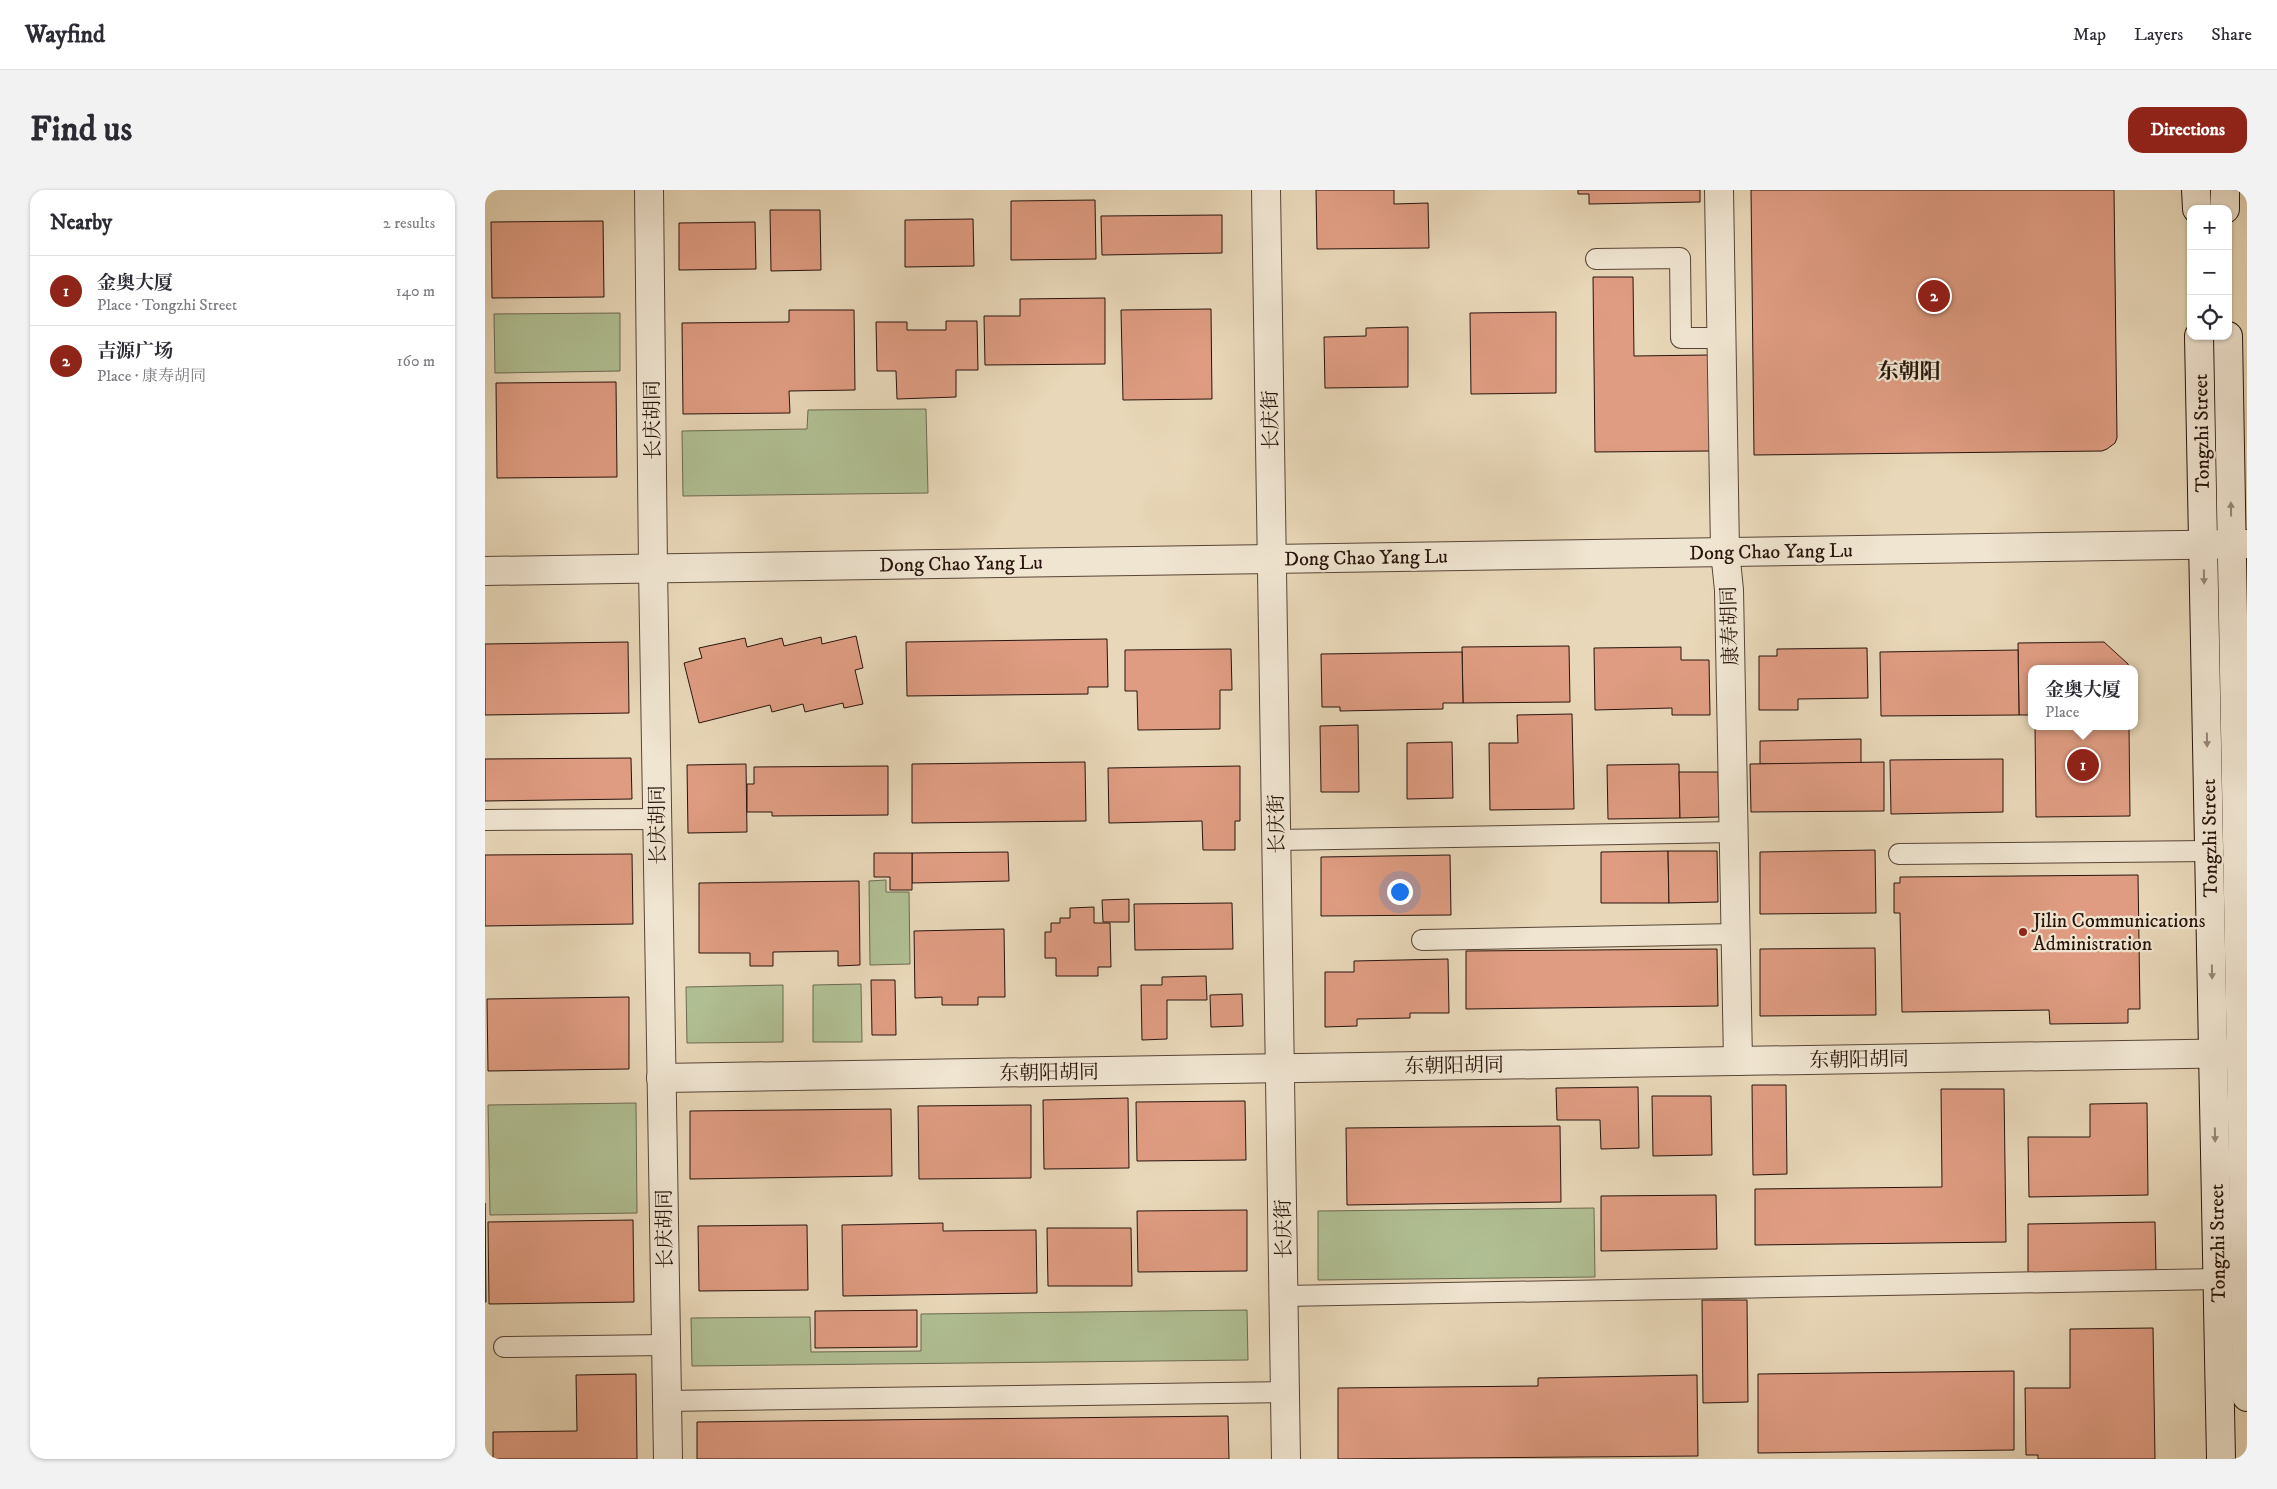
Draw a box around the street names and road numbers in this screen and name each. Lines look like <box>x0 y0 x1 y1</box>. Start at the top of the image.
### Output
street label: Tongzhi Street <box>2189 373 2216 493</box>
street label: 长庆胡同 <box>640 380 667 460</box>
street label: 长庆街 <box>1258 390 1285 450</box>
street label: Dong Chao Yang Lu <box>1689 539 1853 566</box>
street label: Dong Chao Yang Lu <box>1284 545 1448 572</box>
street label: Dong Chao Yang Lu <box>879 551 1043 578</box>
street label: 康寿胡同 <box>1717 586 1744 666</box>
street label: Tongzhi Street <box>2197 778 2224 898</box>
street label: 长庆胡同 <box>645 785 672 865</box>
street label: 长庆街 <box>1264 794 1291 854</box>
street label: 东朝阳胡同 <box>1809 1047 1909 1074</box>
street label: 东朝阳胡同 <box>1404 1053 1504 1080</box>
street label: 东朝阳胡同 <box>999 1060 1099 1087</box>
street label: Tongzhi Street <box>2205 1183 2232 1303</box>
street label: 长庆胡同 <box>652 1189 679 1269</box>
street label: 长庆街 <box>1271 1199 1298 1259</box>

